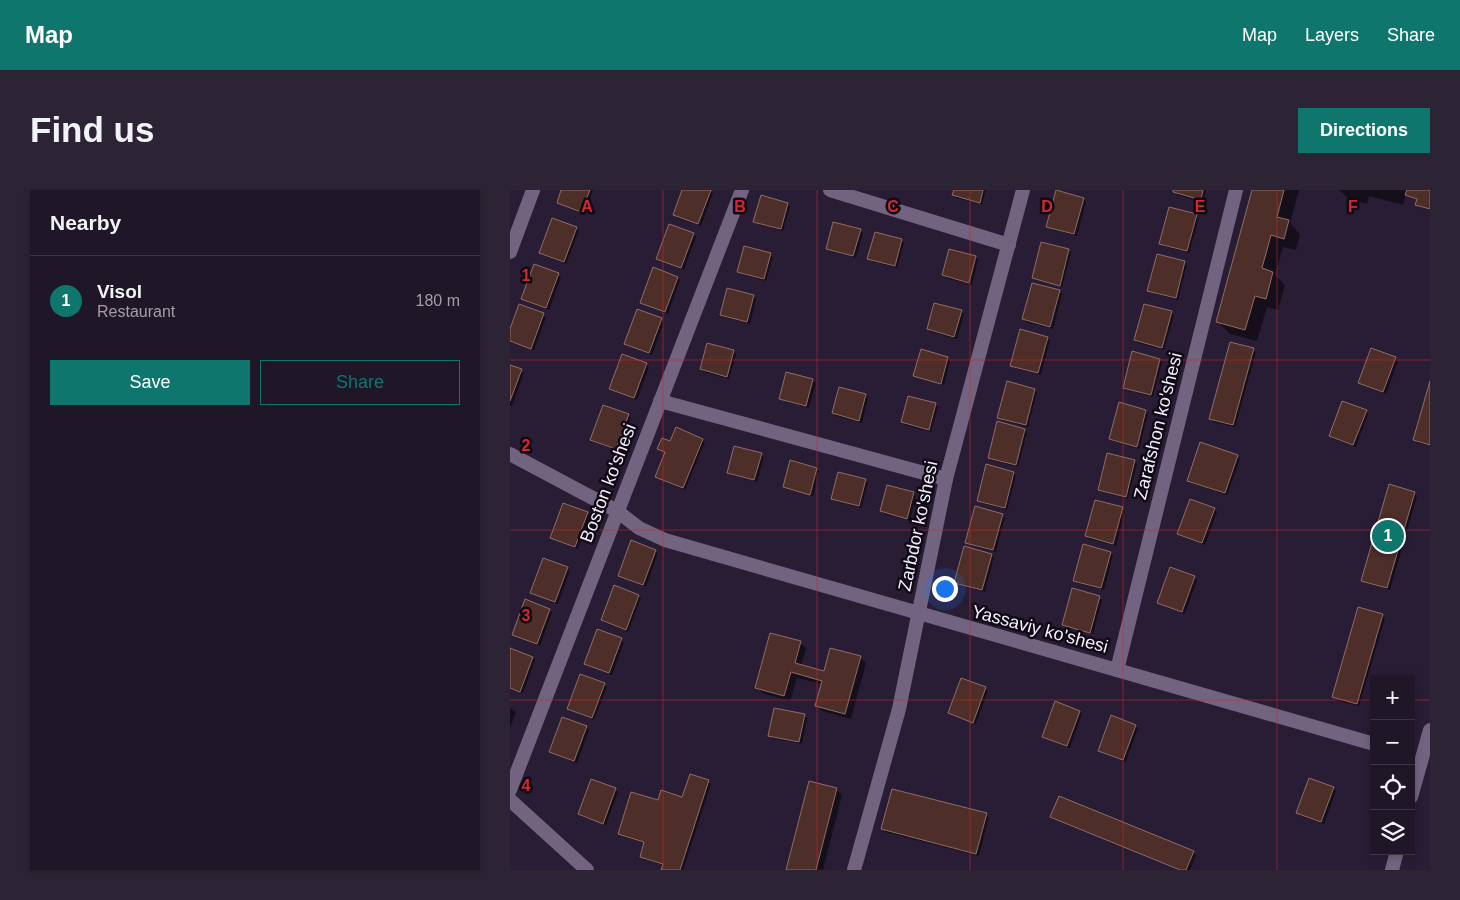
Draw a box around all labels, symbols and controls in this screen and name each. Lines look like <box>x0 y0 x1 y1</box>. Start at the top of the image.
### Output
text: Map <box>25 21 73 48</box>
text: Map <box>1242 25 1277 45</box>
text: Layers <box>1305 25 1359 45</box>
text: Share <box>1387 25 1435 45</box>
button: Directions <box>1298 108 1430 153</box>
text: Find us <box>30 110 154 149</box>
text: A <box>581 198 593 215</box>
text: B <box>734 198 746 215</box>
text: C <box>887 198 899 215</box>
text: D <box>1041 198 1053 215</box>
text: E <box>1195 198 1206 215</box>
text: F <box>1348 198 1358 215</box>
text: Nearby <box>50 211 121 234</box>
text: 1 <box>522 267 531 284</box>
text: Visol <box>97 281 142 302</box>
text: 1 <box>62 292 70 309</box>
text: 180 m <box>416 292 460 309</box>
text: Restaurant <box>97 303 175 320</box>
street label: Zarafshon ko'shesi <box>1130 351 1186 501</box>
button: Save <box>50 360 250 405</box>
button: Share <box>260 360 460 405</box>
street label: Boston ko'shesi <box>576 421 640 545</box>
text: 2 <box>522 437 531 454</box>
street label: Zarbdor ko'shesi <box>894 459 942 593</box>
pin: 1 <box>1372 517 1404 555</box>
your location <box>932 576 958 602</box>
street label: Yassaviy ko'shesi <box>970 601 1110 657</box>
text: 3 <box>522 607 531 624</box>
map controls <box>1370 675 1415 855</box>
button: + <box>1370 675 1415 720</box>
button: − <box>1370 720 1415 765</box>
button: locate <box>1370 765 1415 810</box>
text: 4 <box>522 777 531 794</box>
button: layers <box>1370 810 1415 855</box>

